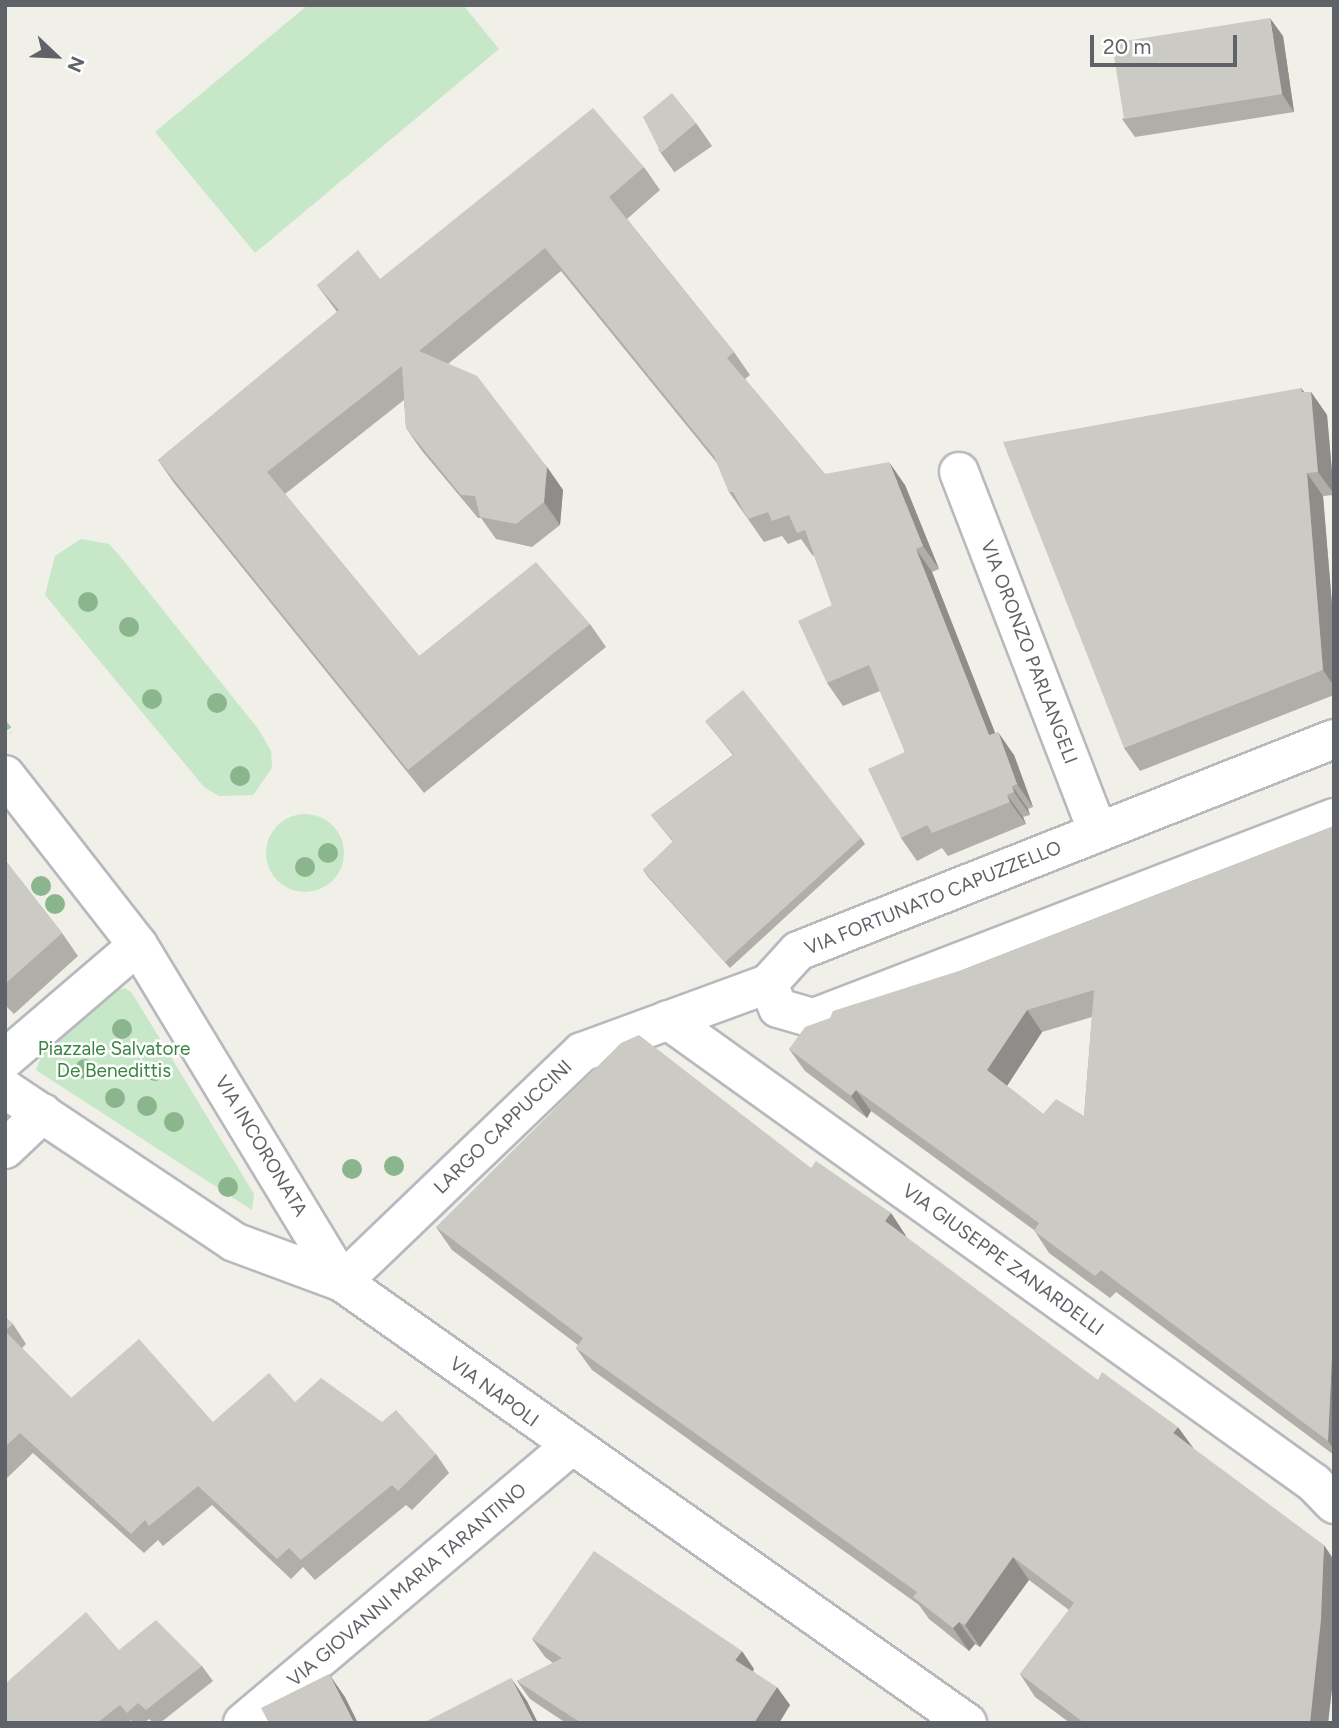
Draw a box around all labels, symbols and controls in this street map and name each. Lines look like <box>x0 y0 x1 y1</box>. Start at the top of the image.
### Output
north arrow <box>21 21 91 91</box>
scale bar <box>1094 21 1241 65</box>
text: 20 m <box>1103 34 1151 59</box>
text: N <box>62 53 89 76</box>
street label: VIA ORONZO PARLANGELI <box>976 537 1082 767</box>
street label: VIA FORTUNATO CAPUZZELLO <box>801 836 1065 960</box>
park label: Piazzale Salvatore De Benedittis <box>38 1038 190 1082</box>
street label: LARGO CAPPUCCINI <box>429 1055 577 1199</box>
street label: VIA INCORONATA <box>210 1071 312 1221</box>
street label: VIA GIUSEPPE ZANARDELLI <box>898 1179 1108 1341</box>
street label: VIA NAPOLI <box>445 1352 543 1432</box>
street label: VIA GIOVANNI MARIA TARANTINO <box>283 1478 531 1692</box>

